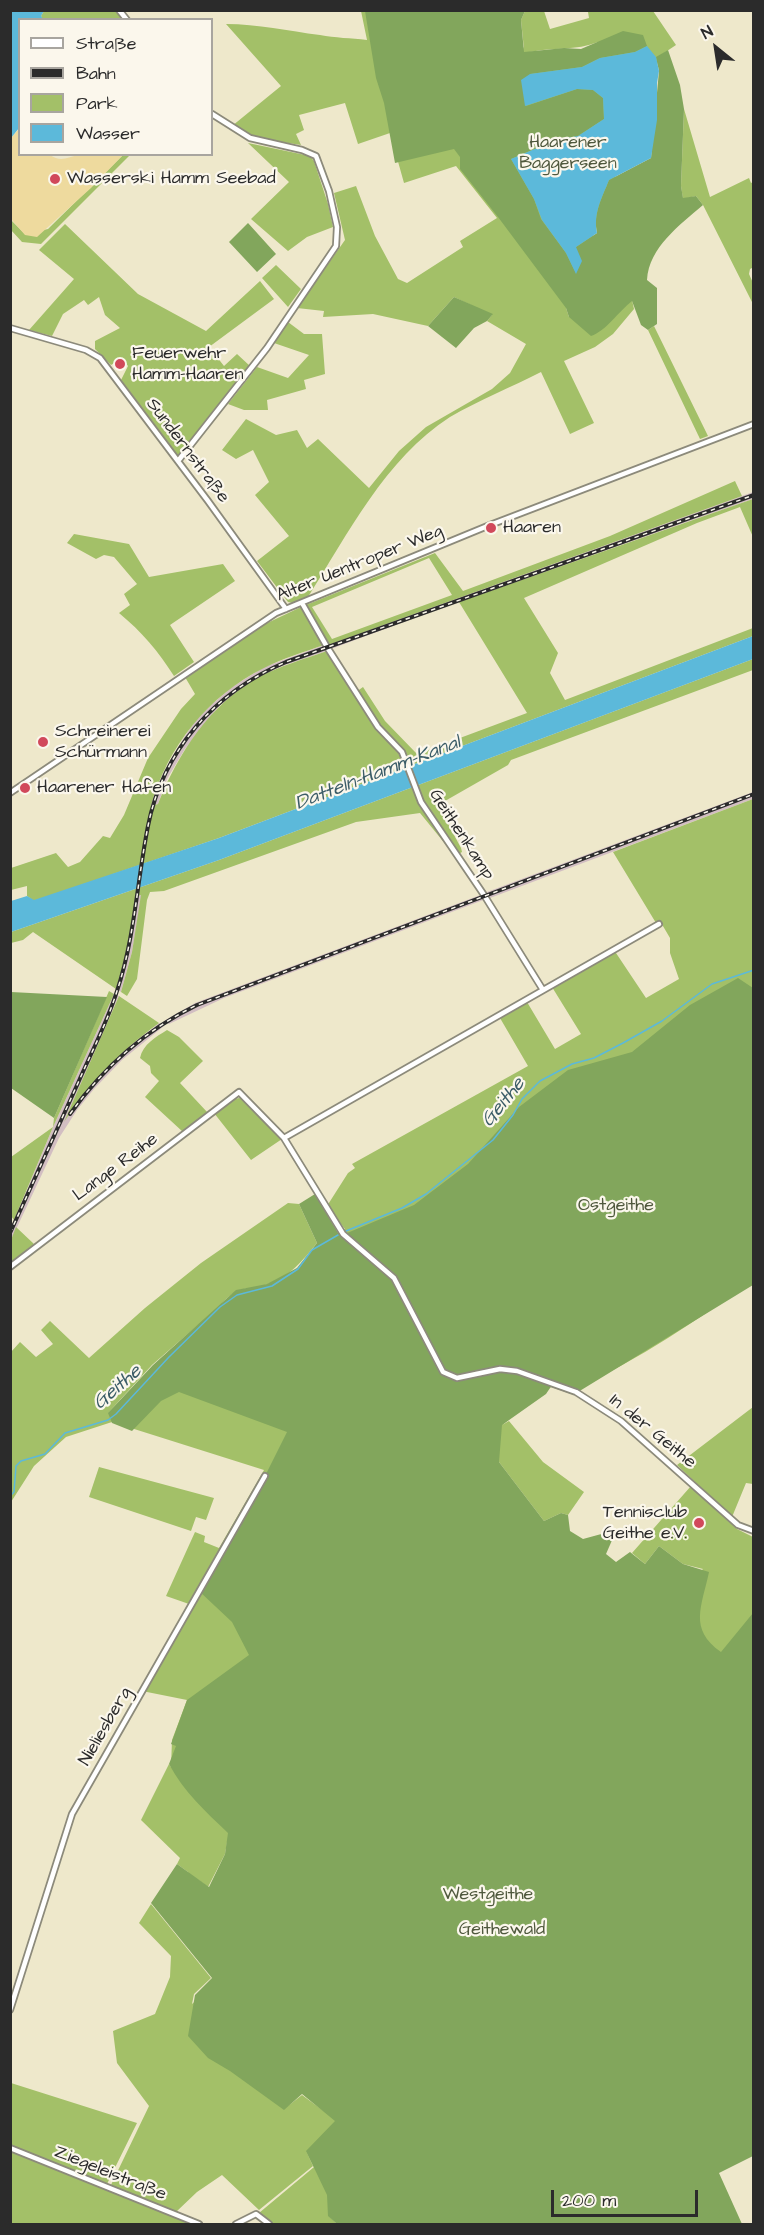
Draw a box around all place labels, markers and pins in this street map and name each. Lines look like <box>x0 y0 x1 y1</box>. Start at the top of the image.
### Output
place label: Wasserski Hamm Seebad <box>67 168 276 190</box>
marker: Wasserski Hamm Seebad <box>48 172 62 186</box>
place label: Feuerwehr Hamm-Haaren <box>132 343 244 386</box>
marker: Feuerwehr Hamm-Haaren <box>113 357 127 371</box>
place label: Haaren <box>503 517 561 539</box>
marker: Haaren <box>484 521 498 535</box>
place label: Schreinerei Schürmann <box>55 721 150 764</box>
marker: Schreinerei Schürmann <box>36 735 50 749</box>
place label: Haarener Hafen <box>37 777 171 799</box>
marker: Haarener Hafen <box>18 781 32 795</box>
place label: Tennisclub Geithe e.V. <box>603 1502 687 1544</box>
marker: Tennisclub Geithe e.V. <box>692 1516 706 1530</box>

